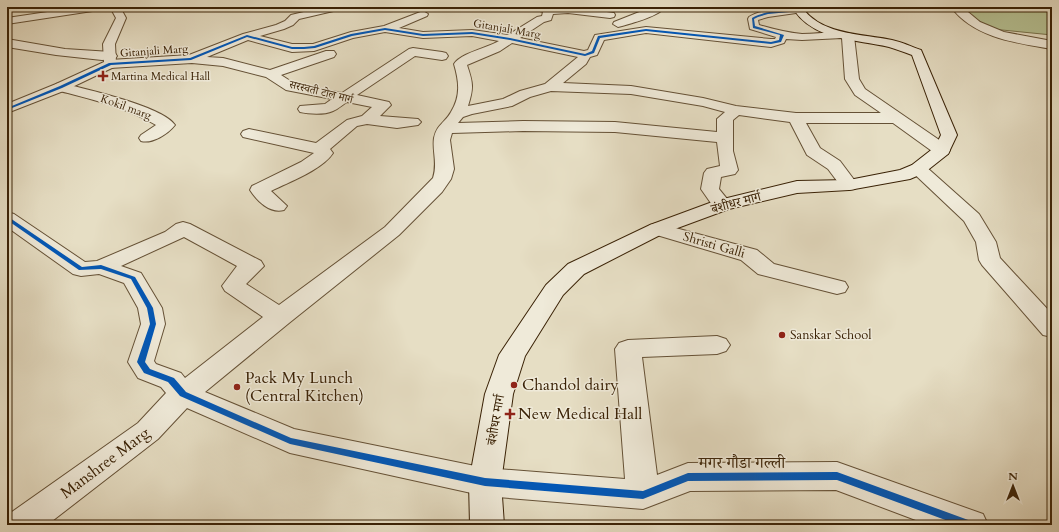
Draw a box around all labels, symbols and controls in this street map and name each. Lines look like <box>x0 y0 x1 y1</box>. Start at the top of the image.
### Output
street label: Gitanjali Marg <box>472 16 543 42</box>
street label: Gitanjali Marg <box>119 41 189 61</box>
place label: Martina Medical Hall <box>111 69 210 84</box>
marker: Martina Medical Hall <box>98 71 108 81</box>
street label: सरस्वती टोल मार्ग <box>286 77 356 107</box>
street label: Kokil marg <box>98 91 154 123</box>
street label: बंशीधर मार्ग <box>708 187 764 219</box>
street label: Shristi Galli <box>681 228 747 263</box>
place label: Sanskar School <box>790 326 872 344</box>
marker: Sanskar School <box>777 330 787 340</box>
place label: Pack My Lunch (Central Kitchen) <box>245 367 364 407</box>
place label: Chandol dairy <box>522 374 619 396</box>
marker: Chandol dairy <box>509 380 519 390</box>
marker: Pack My Lunch (Central Kitchen) <box>232 382 242 392</box>
street label: बंशीधर मार्ग <box>483 392 509 448</box>
place label: New Medical Hall <box>518 403 642 425</box>
marker: New Medical Hall <box>505 409 515 419</box>
street label: Manshree Marg <box>56 422 154 504</box>
street label: मगर गौडा गल्ली <box>698 452 786 474</box>
north arrow <box>993 466 1033 506</box>
text: N <box>1008 469 1018 484</box>

